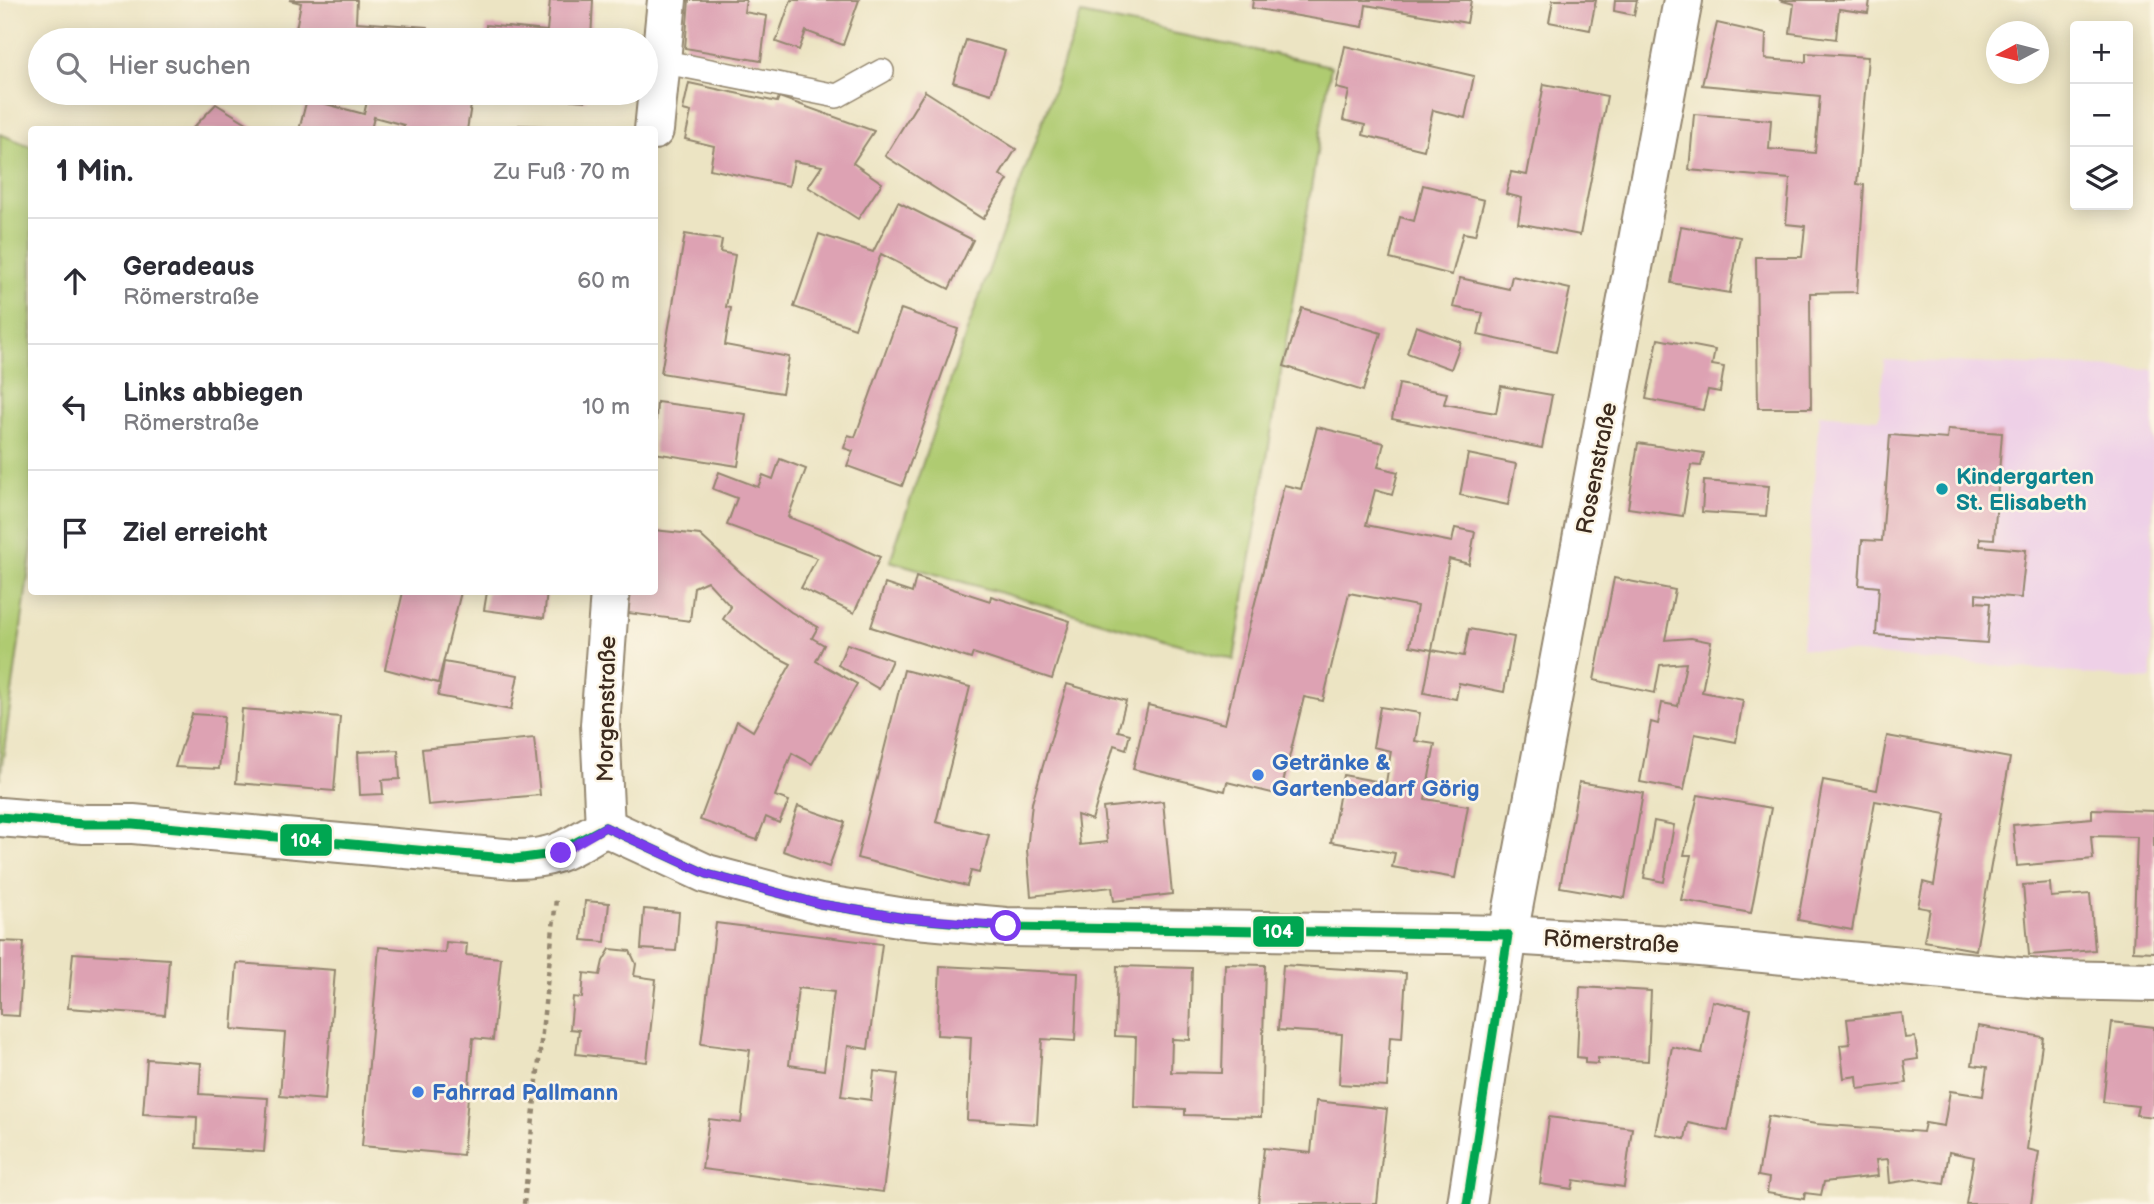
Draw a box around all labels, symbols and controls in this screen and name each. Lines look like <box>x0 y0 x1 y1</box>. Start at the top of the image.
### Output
north arrow <box>1986 21 2049 84</box>
map controls <box>2070 21 2133 210</box>
button: + <box>2070 21 2133 84</box>
search box <box>28 28 658 105</box>
icon: search <box>52 48 90 86</box>
text: Hier suchen <box>108 51 251 82</box>
button: − <box>2070 84 2133 147</box>
button: layers <box>2070 147 2133 210</box>
text: 1 Min. <box>56 154 133 190</box>
text: Zu Fuß · 70 m <box>494 158 630 186</box>
text: Geradeaus <box>123 252 254 283</box>
icon: ahead <box>56 262 94 300</box>
text: 60 m <box>577 267 630 295</box>
text: Römerstraße <box>123 283 259 311</box>
text: Links abbiegen <box>123 378 303 409</box>
icon: left <box>56 388 94 426</box>
text: 10 m <box>582 393 630 421</box>
street label: Rosenstraße <box>1571 400 1623 536</box>
text: Römerstraße <box>123 409 259 437</box>
place label: Kindergarten St. Elisabeth <box>1956 463 2094 517</box>
marker: Kindergarten St. Elisabeth <box>1934 481 1950 497</box>
icon: arrive <box>56 514 94 552</box>
text: Ziel erreicht <box>123 518 267 549</box>
street label: Morgenstraße <box>592 636 622 782</box>
place label: Getränke & Gartenbedarf Görig <box>1272 749 1480 803</box>
marker: Getränke & Gartenbedarf Görig <box>1250 767 1266 783</box>
line badge: 104 <box>279 823 333 857</box>
text: 104 <box>290 830 322 853</box>
route end <box>545 837 576 868</box>
route start <box>990 910 1021 941</box>
line badge: 104 <box>1252 915 1305 948</box>
text: 104 <box>1262 921 1294 944</box>
street label: Römerstraße <box>1542 924 1680 960</box>
place label: Fahrrad Pallmann <box>432 1079 618 1107</box>
marker: Fahrrad Pallmann <box>410 1084 426 1100</box>

